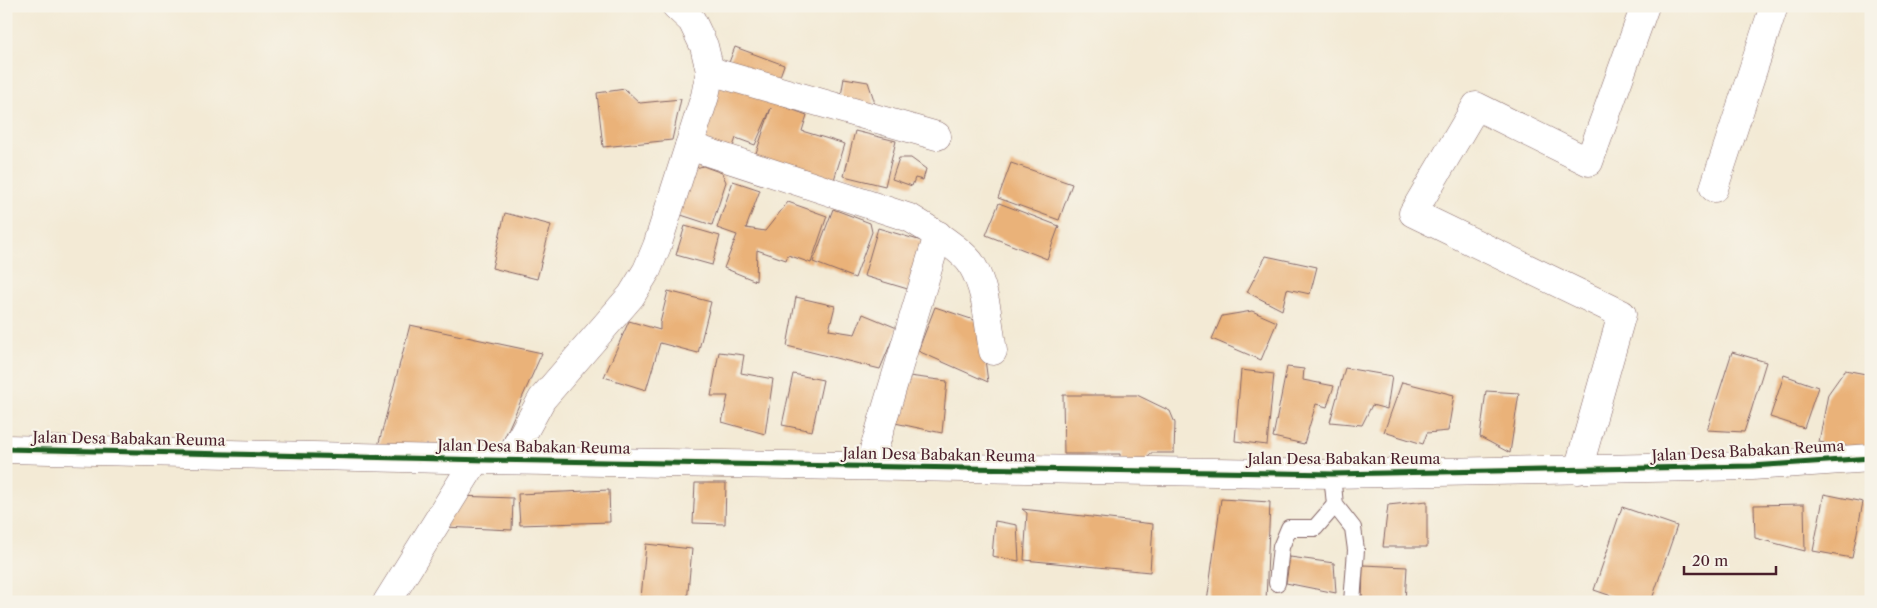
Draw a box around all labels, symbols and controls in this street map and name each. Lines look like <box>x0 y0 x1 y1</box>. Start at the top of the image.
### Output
street label: Jalan Desa Babakan Reuma <box>30 427 226 450</box>
street label: Jalan Desa Babakan Reuma <box>435 435 631 458</box>
street label: Jalan Desa Babakan Reuma <box>1649 436 1845 465</box>
street label: Jalan Desa Babakan Reuma <box>840 443 1036 466</box>
street label: Jalan Desa Babakan Reuma <box>1245 449 1441 468</box>
scale bar <box>1684 543 1777 575</box>
text: 20 m <box>1692 551 1728 570</box>

